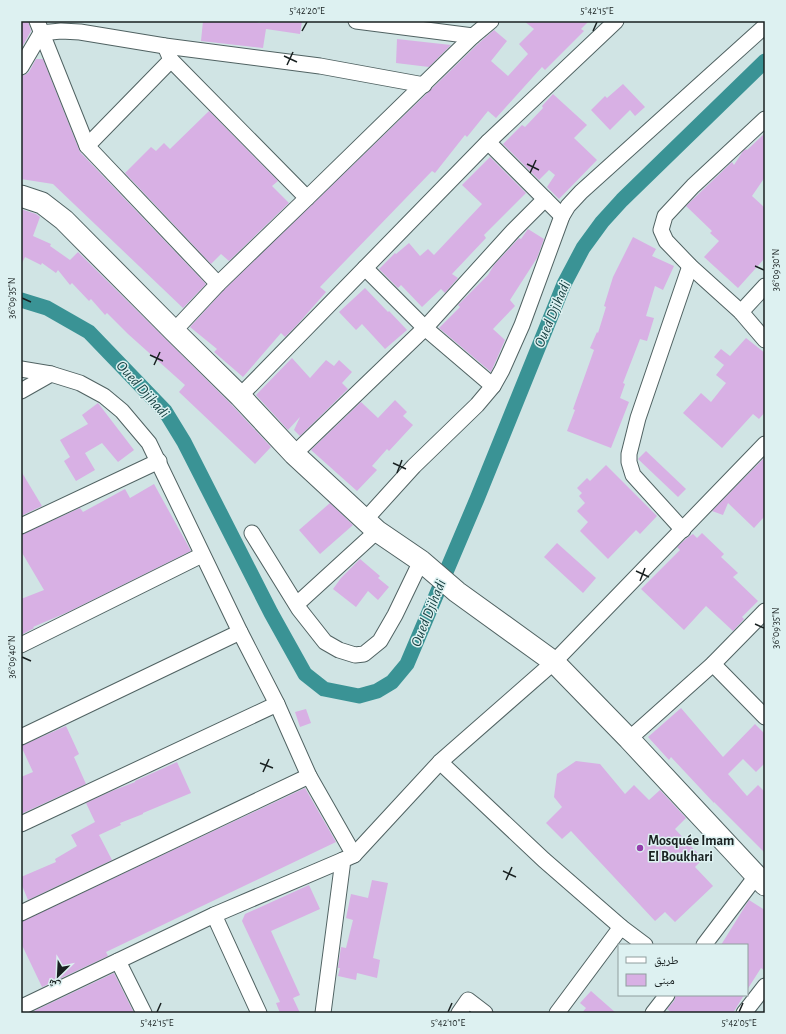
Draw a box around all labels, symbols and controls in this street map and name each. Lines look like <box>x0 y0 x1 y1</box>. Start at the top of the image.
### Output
text: 5°42'20"E <box>289 6 325 16</box>
text: 5°42'15"E <box>580 6 614 16</box>
text: 36°09'30"N <box>771 249 781 291</box>
text: 36°09'35"N <box>7 277 17 319</box>
water label: Oued Djihadi <box>532 279 573 350</box>
water label: Oued Djihadi <box>113 358 172 421</box>
water label: Oued Djihadi <box>408 578 449 649</box>
text: 36°09'35"N <box>771 607 781 649</box>
text: 36°09'40"N <box>7 635 17 679</box>
place label: Mosquée Imam El Boukhari <box>648 834 734 864</box>
marker: Mosquée Imam El Boukhari <box>635 843 645 853</box>
legend <box>618 944 748 996</box>
text: طريق <box>654 954 679 967</box>
north arrow <box>38 956 78 996</box>
text: مبنى <box>654 974 675 987</box>
text: ش <box>46 975 63 992</box>
text: 5°42'15"E <box>140 1018 174 1028</box>
text: 5°42'10"E <box>431 1018 465 1028</box>
text: 5°42'05"E <box>721 1018 757 1028</box>

